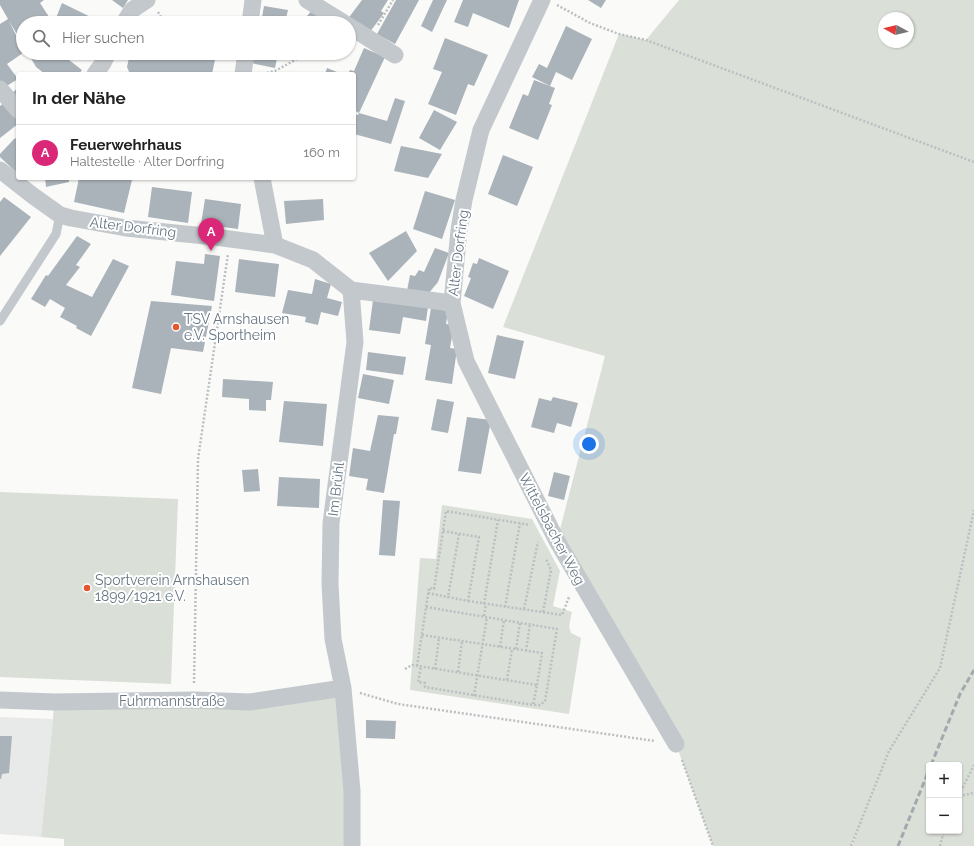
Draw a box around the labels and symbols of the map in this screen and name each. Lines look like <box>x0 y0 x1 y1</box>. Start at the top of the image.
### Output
north arrow <box>878 12 914 48</box>
street label: Alter Dorfring <box>445 209 471 297</box>
street label: Alter Dorfring <box>89 214 177 240</box>
pin: A <box>198 218 224 251</box>
place label: TSV Arnshausen e.V. Sportheim <box>184 311 290 343</box>
marker: TSV Arnshausen e.V. Sportheim <box>171 322 181 332</box>
your location <box>579 434 599 454</box>
street label: Im Brühl <box>325 461 347 517</box>
street label: Wittelsbacher Weg <box>516 470 588 588</box>
place label: Sportverein Arnshausen 1899/1921 e.V. <box>95 572 249 604</box>
marker: Sportverein Arnshausen 1899/1921 e.V. <box>82 583 92 593</box>
street label: Fuhrmannstraße <box>119 693 225 709</box>

